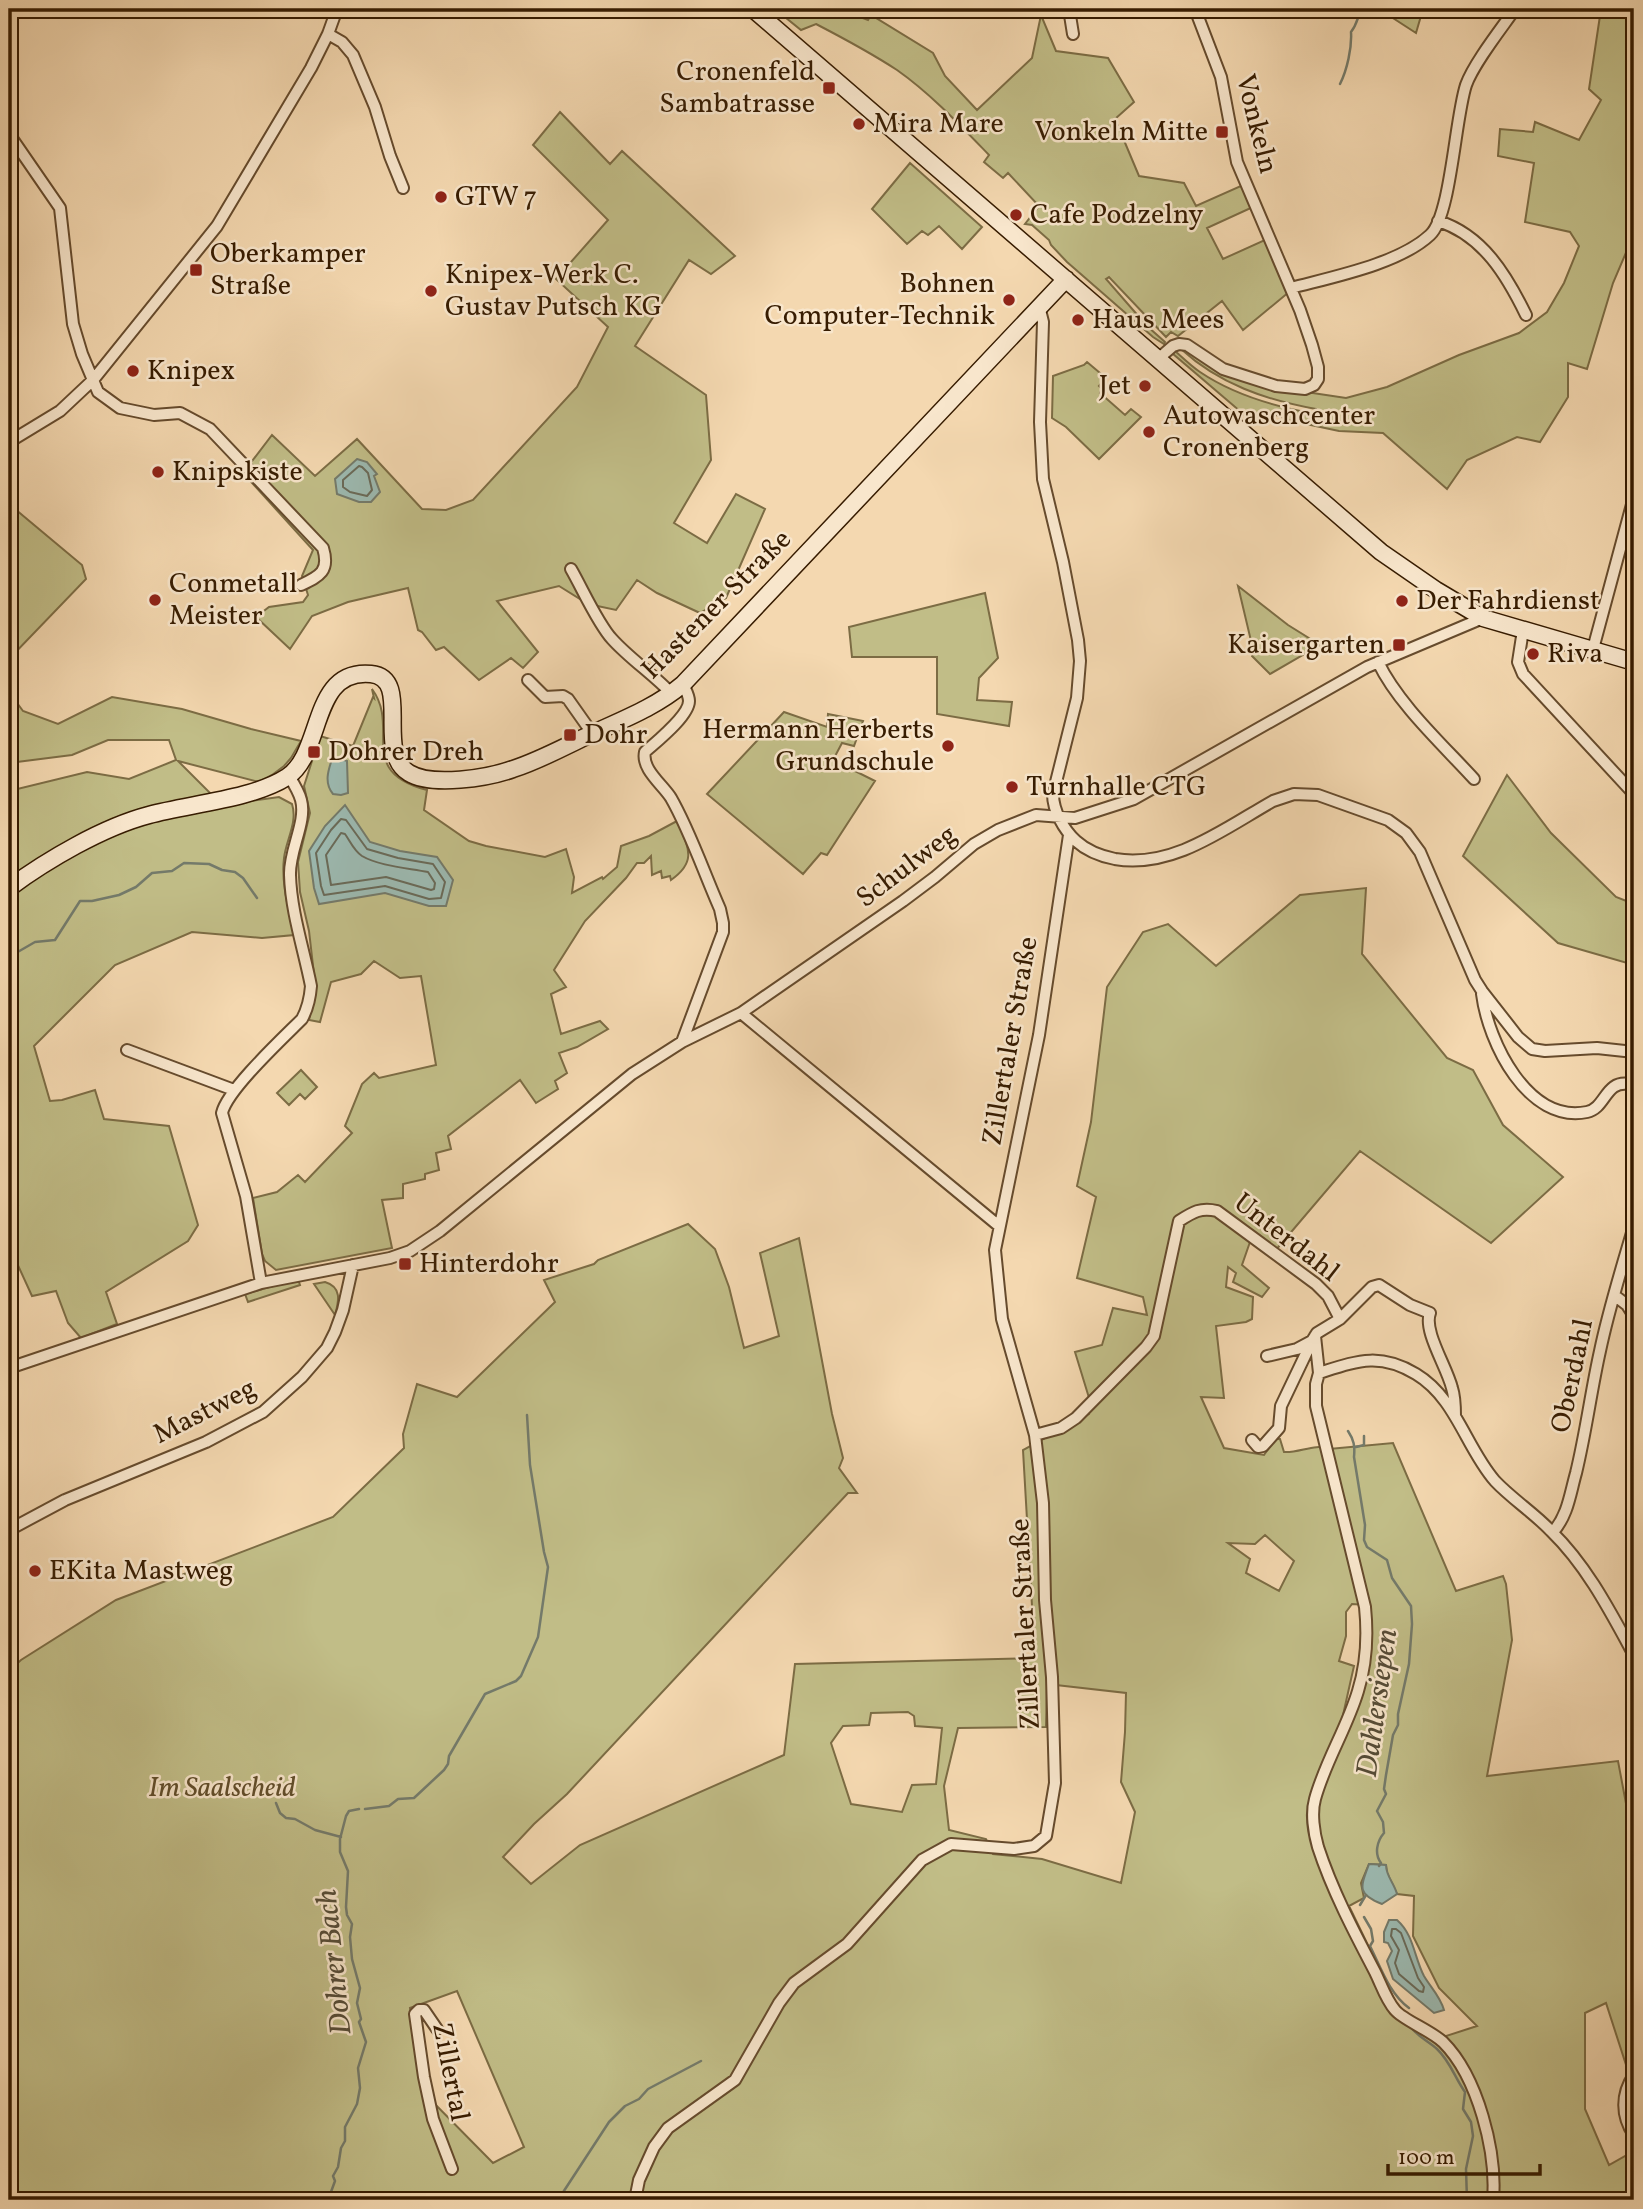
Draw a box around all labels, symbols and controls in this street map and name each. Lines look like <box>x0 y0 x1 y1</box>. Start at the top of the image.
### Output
place label: Cronenfeld Sambatrasse <box>659 53 815 124</box>
street label: Vonkeln <box>1225 70 1287 178</box>
marker: Cronenfeld Sambatrasse <box>821 80 837 96</box>
place label: Mira Mare <box>873 105 1004 144</box>
place label: Vonkeln Mitte <box>1034 113 1208 152</box>
marker: Mira Mare <box>851 116 867 132</box>
marker: Vonkeln Mitte <box>1214 124 1230 140</box>
place label: GTW 7 <box>455 178 537 217</box>
marker: GTW 7 <box>433 189 449 205</box>
place label: Cafe Podzelny <box>1030 196 1204 235</box>
marker: Cafe Podzelny <box>1008 207 1024 223</box>
place label: Oberkamper Straße <box>210 235 366 306</box>
place label: Knipex-Werk C. Gustav Putsch KG <box>445 256 662 327</box>
marker: Oberkamper Straße <box>188 262 204 278</box>
place label: Bohnen Computer-Technik <box>765 265 995 336</box>
marker: Knipex-Werk C. Gustav Putsch KG <box>423 283 439 299</box>
marker: Bohnen Computer-Technik <box>1001 292 1017 308</box>
place label: Haus Mees <box>1092 301 1224 340</box>
marker: Haus Mees <box>1070 312 1086 328</box>
place label: Knipex <box>147 352 235 391</box>
marker: Knipex <box>125 363 141 379</box>
place label: Jet <box>1099 367 1131 406</box>
marker: Jet <box>1137 378 1153 394</box>
place label: Autowaschcenter Cronenberg <box>1163 397 1376 468</box>
marker: Autowaschcenter Cronenberg <box>1141 424 1157 440</box>
place label: Knipskiste <box>172 453 303 492</box>
marker: Knipskiste <box>150 464 166 480</box>
street label: Hastener Straße <box>633 521 801 689</box>
place label: Conmetall Meister <box>169 565 297 636</box>
place label: Der Fahrdienst <box>1416 582 1600 621</box>
marker: Conmetall Meister <box>147 592 163 608</box>
marker: Der Fahrdienst <box>1394 593 1410 609</box>
place label: Kaisergarten <box>1227 626 1385 665</box>
place label: Riva <box>1547 635 1603 674</box>
marker: Kaisergarten <box>1391 637 1407 653</box>
marker: Riva <box>1525 646 1541 662</box>
place label: Hermann Herberts Grundschule <box>702 711 934 782</box>
place label: Dohr <box>584 716 648 755</box>
marker: Dohr <box>562 727 578 743</box>
place label: Dohrer Dreh <box>328 733 484 772</box>
marker: Hermann Herberts Grundschule <box>940 738 956 754</box>
marker: Dohrer Dreh <box>306 744 322 760</box>
place label: Turnhalle CTG <box>1026 768 1206 807</box>
marker: Turnhalle CTG <box>1004 779 1020 795</box>
street label: Schulweg <box>849 816 965 918</box>
street label: Zillertaler Straße <box>973 933 1049 1149</box>
street label: Unterdahl <box>1225 1184 1347 1292</box>
place label: Hinterdohr <box>419 1245 559 1284</box>
marker: Hinterdohr <box>397 1256 413 1272</box>
street label: Oberdahl <box>1542 1315 1604 1437</box>
street label: Mastweg <box>147 1369 263 1455</box>
street label: Zillertaler Straße <box>1001 1517 1051 1731</box>
place label: EKita Mastweg <box>49 1552 233 1591</box>
marker: EKita Mastweg <box>27 1563 43 1579</box>
water label: Dahlersiepen <box>1347 1626 1409 1780</box>
park label: Im Saalscheid <box>148 1769 296 1808</box>
water label: Dohrer Bach <box>306 1887 364 2037</box>
street label: Zillertal <box>421 2019 479 2125</box>
scale bar <box>1388 2132 1540 2176</box>
text: 100 m <box>1398 2144 1455 2173</box>

